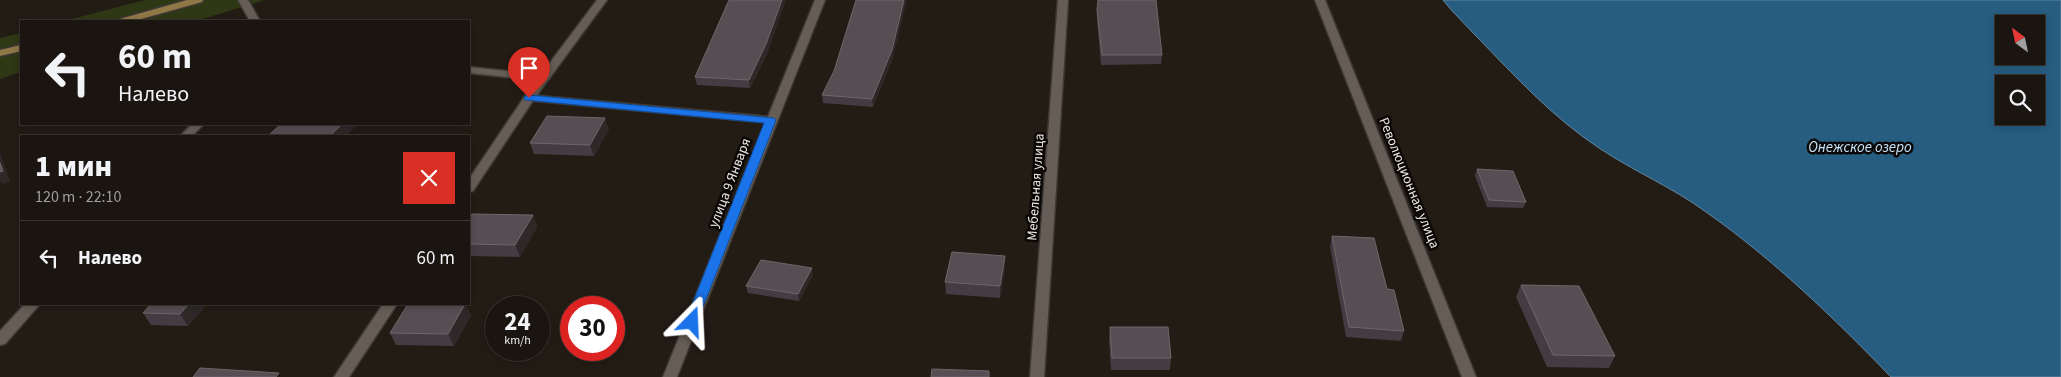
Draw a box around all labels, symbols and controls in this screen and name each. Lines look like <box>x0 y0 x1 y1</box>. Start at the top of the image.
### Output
north arrow <box>1995 15 2045 65</box>
map controls <box>1995 15 2045 125</box>
text: 60 m <box>118 32 192 82</box>
icon: left <box>35 40 100 105</box>
pin <box>508 47 550 98</box>
icon: arrive <box>515 54 543 82</box>
button: search <box>1995 75 2045 125</box>
text: Налево <box>118 78 189 110</box>
street label: Революционная улица <box>1374 114 1444 252</box>
street label: Мебельная улица <box>1022 133 1050 241</box>
street label: улица 9 Января <box>704 135 756 231</box>
water label: Онежское озеро <box>1808 137 1912 158</box>
text: 1 мин <box>35 145 112 188</box>
button: close <box>403 152 455 204</box>
text: 120 m · 22:10 <box>35 186 122 208</box>
icon: left <box>35 244 63 272</box>
text: Налево <box>78 245 142 272</box>
text: 60 m <box>417 245 455 272</box>
position arrow <box>665 295 717 347</box>
speed limit sign: 30 <box>560 296 625 361</box>
text: 24 <box>504 304 531 340</box>
text: km/h <box>504 332 531 349</box>

